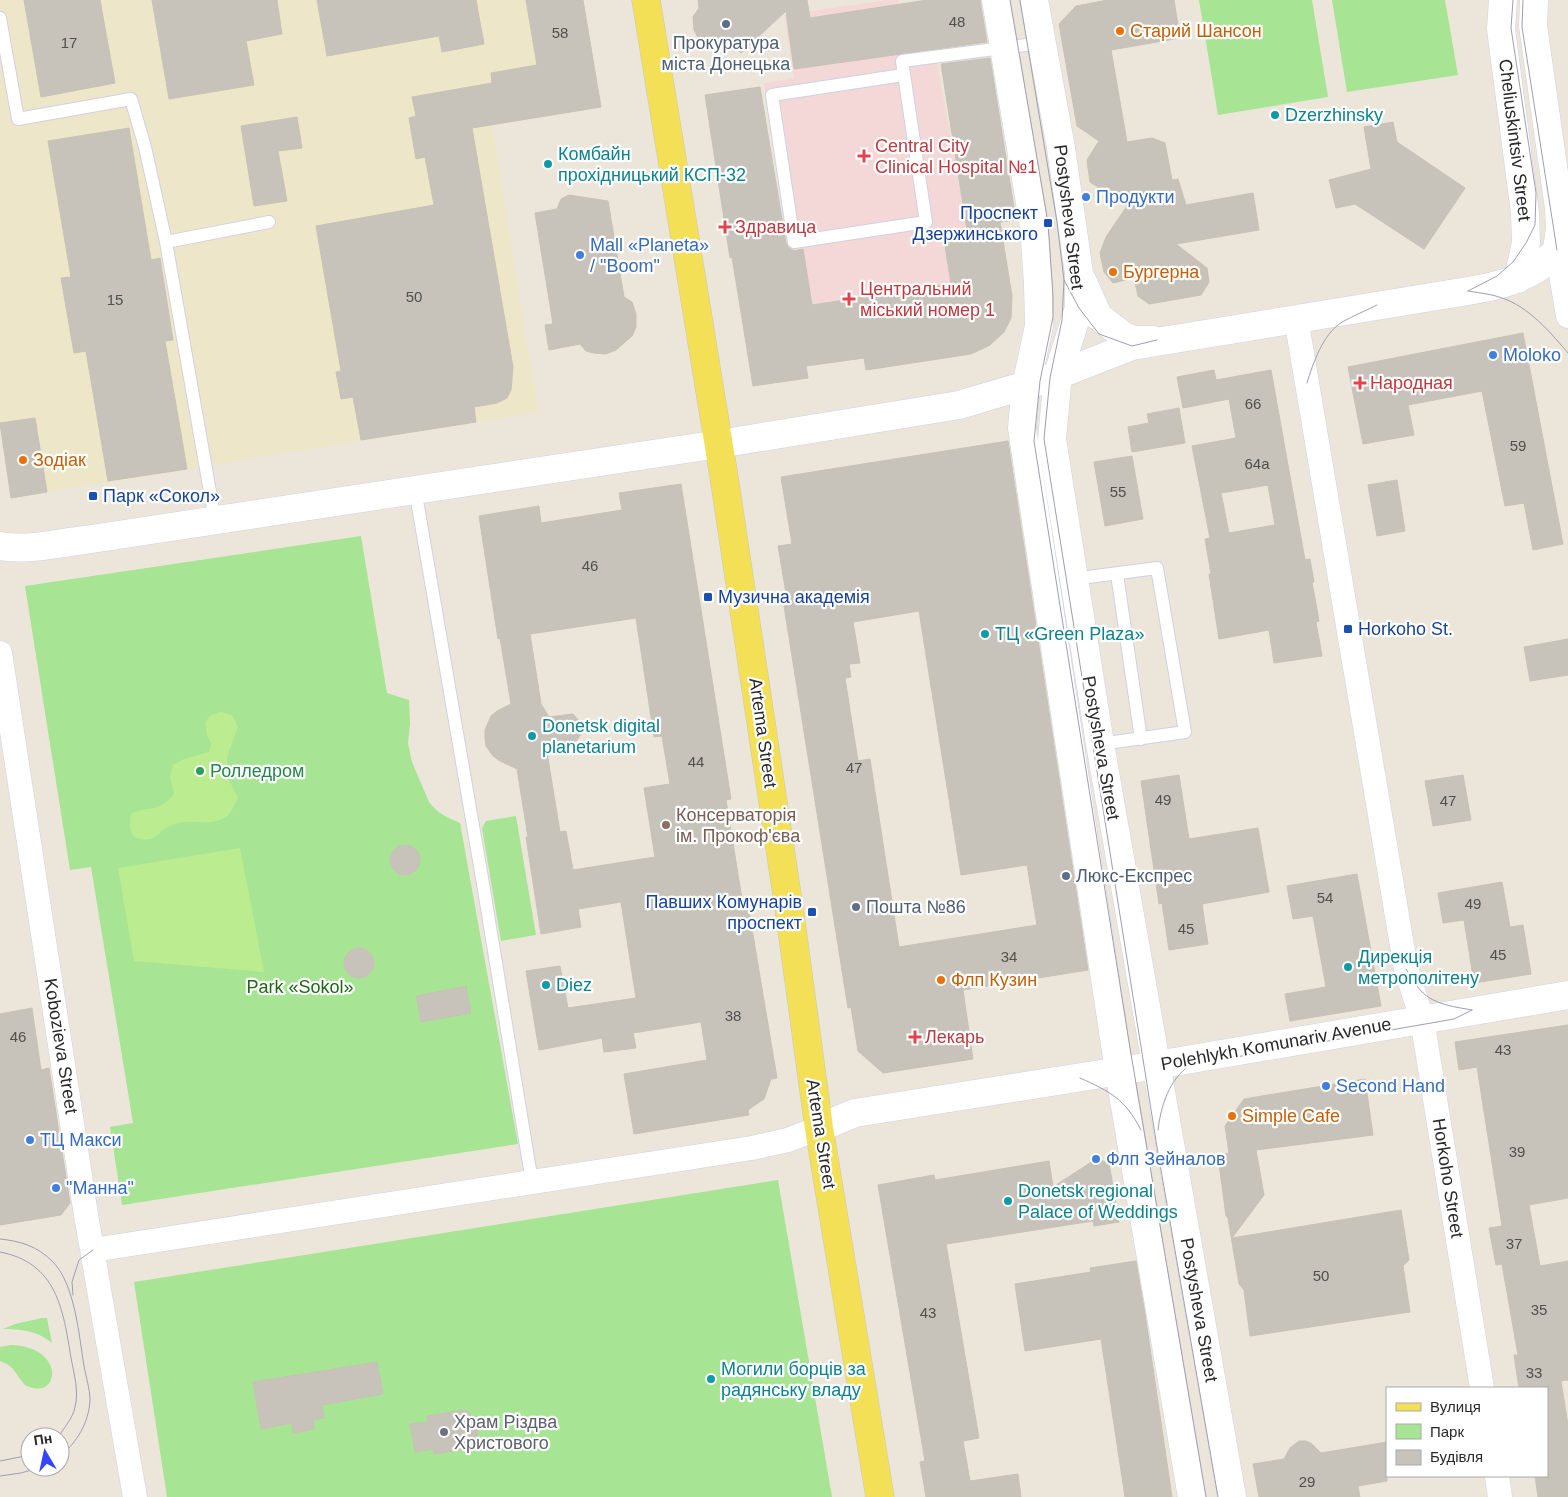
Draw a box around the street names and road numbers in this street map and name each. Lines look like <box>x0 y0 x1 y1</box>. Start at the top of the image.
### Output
street label: Cheliuskintsiv Street <box>1495 58 1535 222</box>
street label: Postysheva Street <box>1050 143 1088 291</box>
street label: Postysheva Street <box>1078 674 1124 822</box>
street label: Artema Street <box>745 677 781 789</box>
street label: Kobozieva Street <box>40 977 82 1115</box>
street label: Polehlykh Komunariv Avenue <box>1159 1014 1393 1074</box>
street label: Artema Street <box>802 1078 840 1190</box>
street label: Horkoho Street <box>1429 1117 1467 1239</box>
street label: Postysheva Street <box>1176 1236 1222 1384</box>

